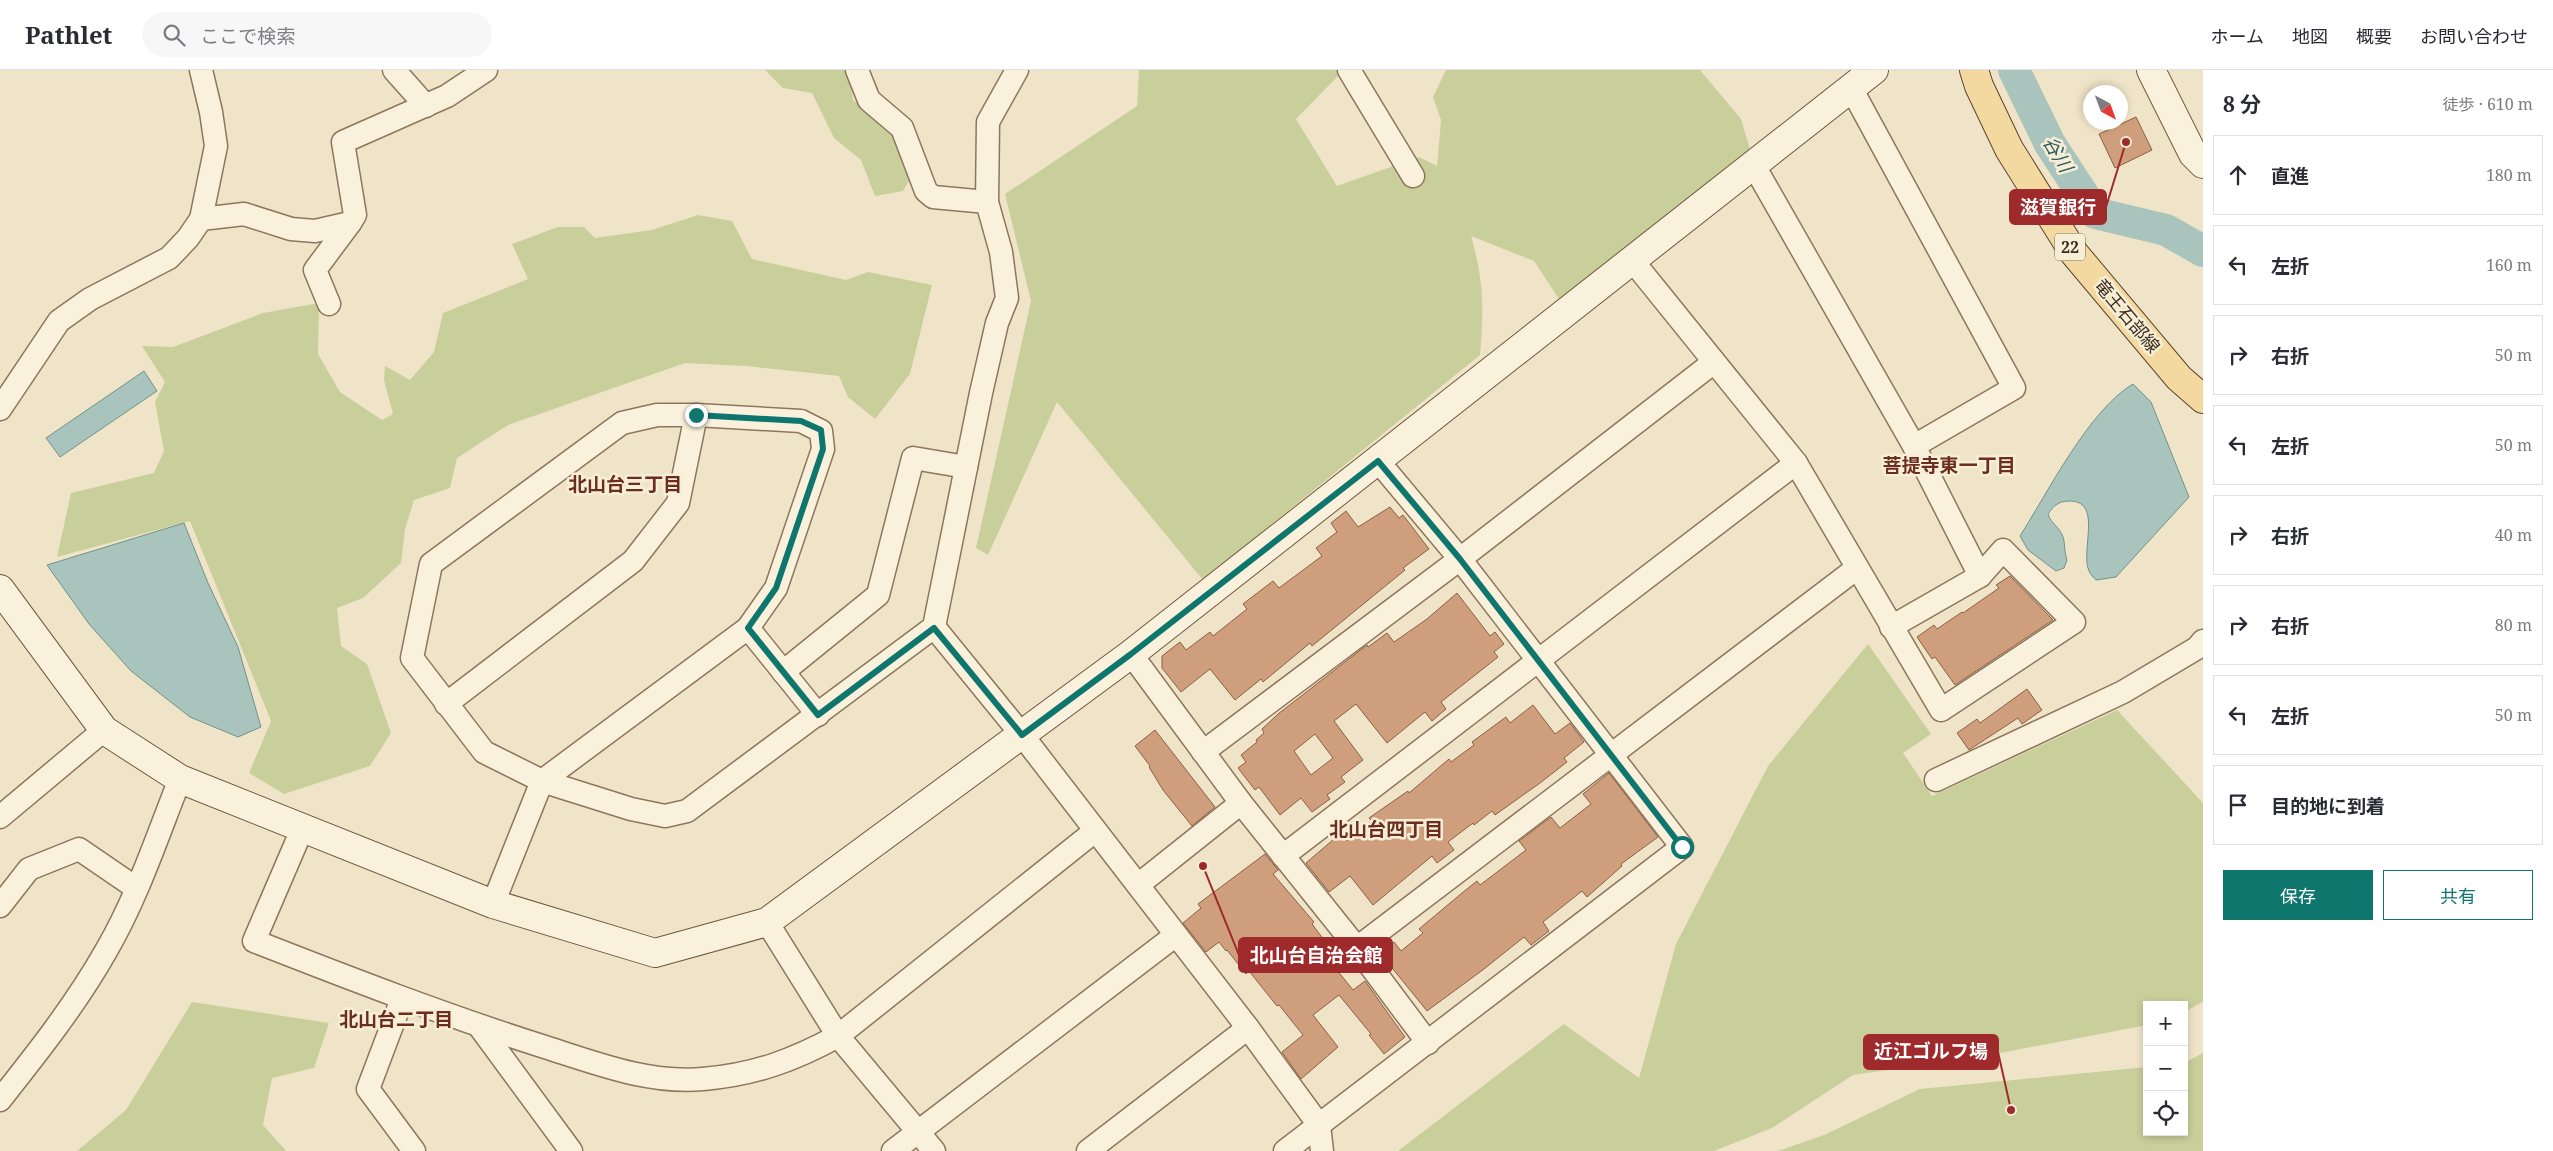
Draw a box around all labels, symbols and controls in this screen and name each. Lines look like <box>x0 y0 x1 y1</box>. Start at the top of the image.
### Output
search box <box>142 12 492 57</box>
text: Pathlet <box>25 18 112 51</box>
icon: search <box>160 21 188 49</box>
text: ここで検索 <box>200 23 295 49</box>
text: ホーム <box>2211 24 2264 48</box>
text: 地図 <box>2292 24 2328 48</box>
text: 概要 <box>2356 24 2392 48</box>
text: お問い合わせ <box>2420 24 2528 48</box>
north arrow <box>2083 85 2128 130</box>
text: 8 分 <box>2223 90 2261 118</box>
text: 徒歩 · 610 m <box>2443 93 2533 115</box>
water label: 谷川 <box>2037 131 2080 179</box>
icon: ahead <box>2224 161 2252 189</box>
text: 直進 <box>2271 163 2309 189</box>
text: 180 m <box>2486 164 2532 186</box>
callout: 滋賀銀行 <box>2010 190 2106 224</box>
text: 滋賀銀行 <box>2020 194 2096 220</box>
road number: 22 <box>2055 233 2085 260</box>
icon: left <box>2224 251 2252 279</box>
text: 左折 <box>2271 253 2309 279</box>
text: 160 m <box>2486 254 2532 276</box>
street label: 竜王石部線 <box>2090 273 2166 358</box>
icon: right <box>2224 341 2252 369</box>
text: 右折 <box>2271 343 2309 369</box>
text: 50 m <box>2495 344 2532 366</box>
route end <box>685 404 708 427</box>
icon: left <box>2224 431 2252 459</box>
text: 左折 <box>2271 433 2309 459</box>
text: 50 m <box>2495 434 2532 456</box>
district label: 菩提寺東一丁目 <box>1882 452 2016 478</box>
district label: 北山台三丁目 <box>568 471 682 497</box>
icon: right <box>2224 521 2252 549</box>
text: 右折 <box>2271 523 2309 549</box>
text: 40 m <box>2495 524 2532 546</box>
icon: right <box>2224 611 2252 639</box>
text: 右折 <box>2271 613 2309 639</box>
text: 80 m <box>2495 614 2532 636</box>
icon: left <box>2224 701 2252 729</box>
text: 左折 <box>2271 703 2309 729</box>
text: 50 m <box>2495 704 2532 726</box>
icon: arrive <box>2224 791 2252 819</box>
text: 目的地に到着 <box>2271 793 2385 819</box>
district label: 北山台四丁目 <box>1329 816 1443 842</box>
route start <box>1671 836 1694 859</box>
button: 保存 <box>2223 870 2373 920</box>
button: 共有 <box>2383 870 2533 920</box>
callout: 北山台自治会館 <box>1239 938 1392 972</box>
text: 北山台自治会館 <box>1249 942 1383 968</box>
map controls <box>2143 1001 2188 1136</box>
button: + <box>2143 1001 2188 1046</box>
district label: 北山台二丁目 <box>339 1006 453 1032</box>
callout: 近江ゴルフ場 <box>1864 1035 1998 1069</box>
text: 近江ゴルフ場 <box>1874 1038 1988 1064</box>
button: − <box>2143 1046 2188 1091</box>
button: locate <box>2143 1091 2188 1136</box>

